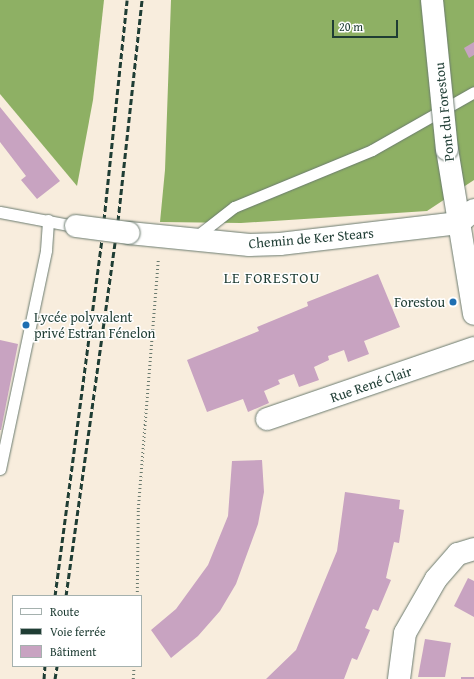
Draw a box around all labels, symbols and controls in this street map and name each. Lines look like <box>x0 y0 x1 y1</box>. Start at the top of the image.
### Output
scale bar <box>334 12 400 38</box>
text: 20 m <box>339 18 363 35</box>
street label: Pont du Forestou <box>430 62 458 162</box>
street label: Chemin de Ker Stears <box>248 224 374 252</box>
district label: LE FORESTOU <box>224 269 320 287</box>
place label: Forestou <box>394 294 445 310</box>
marker: Forestou <box>448 297 458 307</box>
place label: Lycée polyvalent privé Estran Fénelon <box>34 309 155 342</box>
marker: Lycée polyvalent privé Estran Fénelon <box>21 320 31 330</box>
street label: Rue René Clair <box>328 362 414 406</box>
legend <box>12 595 142 667</box>
text: Route <box>50 603 79 620</box>
text: Voie ferrée <box>50 623 106 640</box>
text: Bâtiment <box>50 643 97 660</box>

